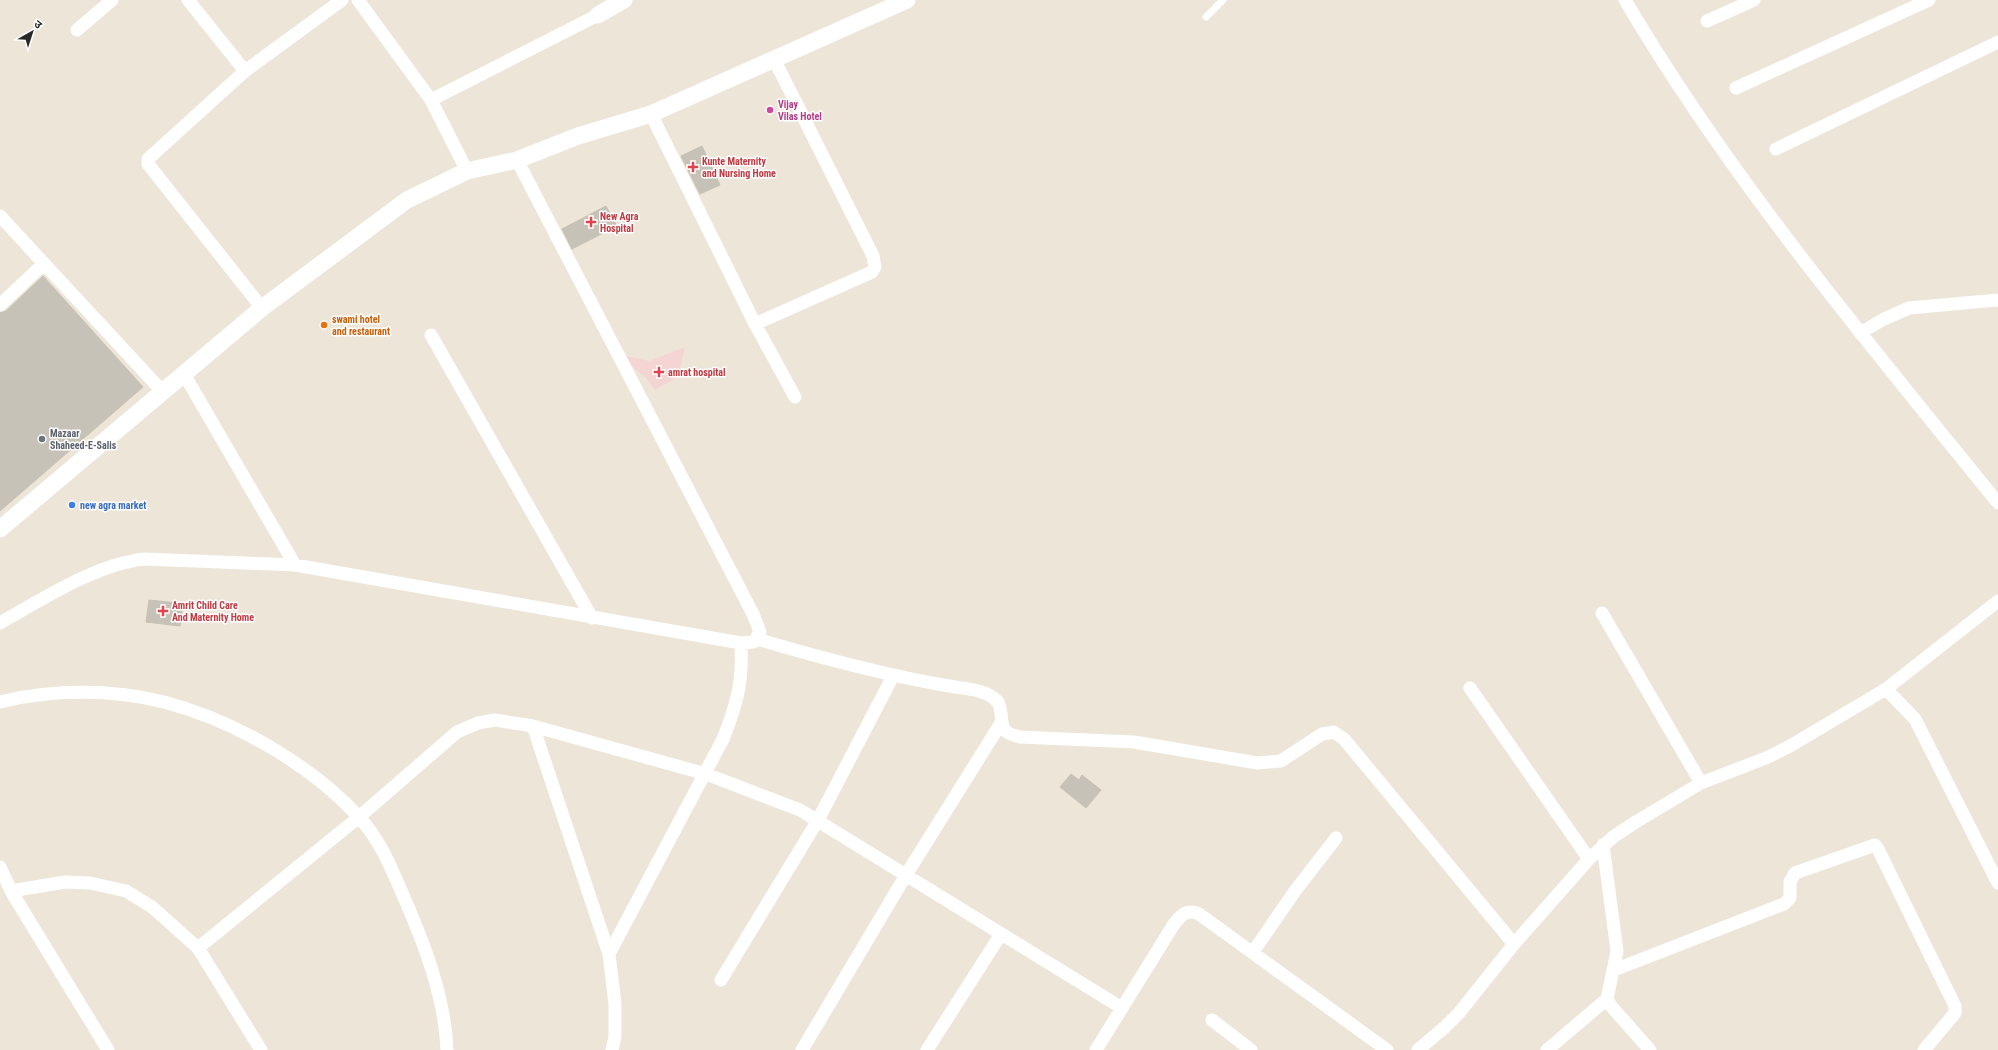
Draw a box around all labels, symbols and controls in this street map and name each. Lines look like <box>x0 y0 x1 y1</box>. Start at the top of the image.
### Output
north arrow <box>12 12 52 52</box>
text: उ <box>31 18 45 32</box>
place label: Vijay Vilas Hotel <box>778 99 822 122</box>
marker: Vijay Vilas Hotel <box>765 105 775 115</box>
place label: Kunte Maternity and Nursing Home <box>702 156 776 179</box>
marker: Kunte Maternity and Nursing Home <box>687 161 699 173</box>
place label: New Agra Hospital <box>600 211 639 234</box>
marker: New Agra Hospital <box>585 216 597 228</box>
place label: swami hotel and restaurant <box>332 314 390 337</box>
marker: swami hotel and restaurant <box>319 320 329 330</box>
marker: amrat hospital <box>653 366 665 378</box>
place label: amrat hospital <box>668 367 726 378</box>
place label: Mazaar Shaheed-E-Salis <box>50 428 117 451</box>
marker: Mazaar Shaheed-E-Salis <box>37 434 47 444</box>
marker: new agra market <box>67 500 77 510</box>
place label: new agra market <box>80 500 146 511</box>
place label: Amrit Child Care And Maternity Home <box>172 600 254 623</box>
marker: Amrit Child Care And Maternity Home <box>157 605 169 617</box>

